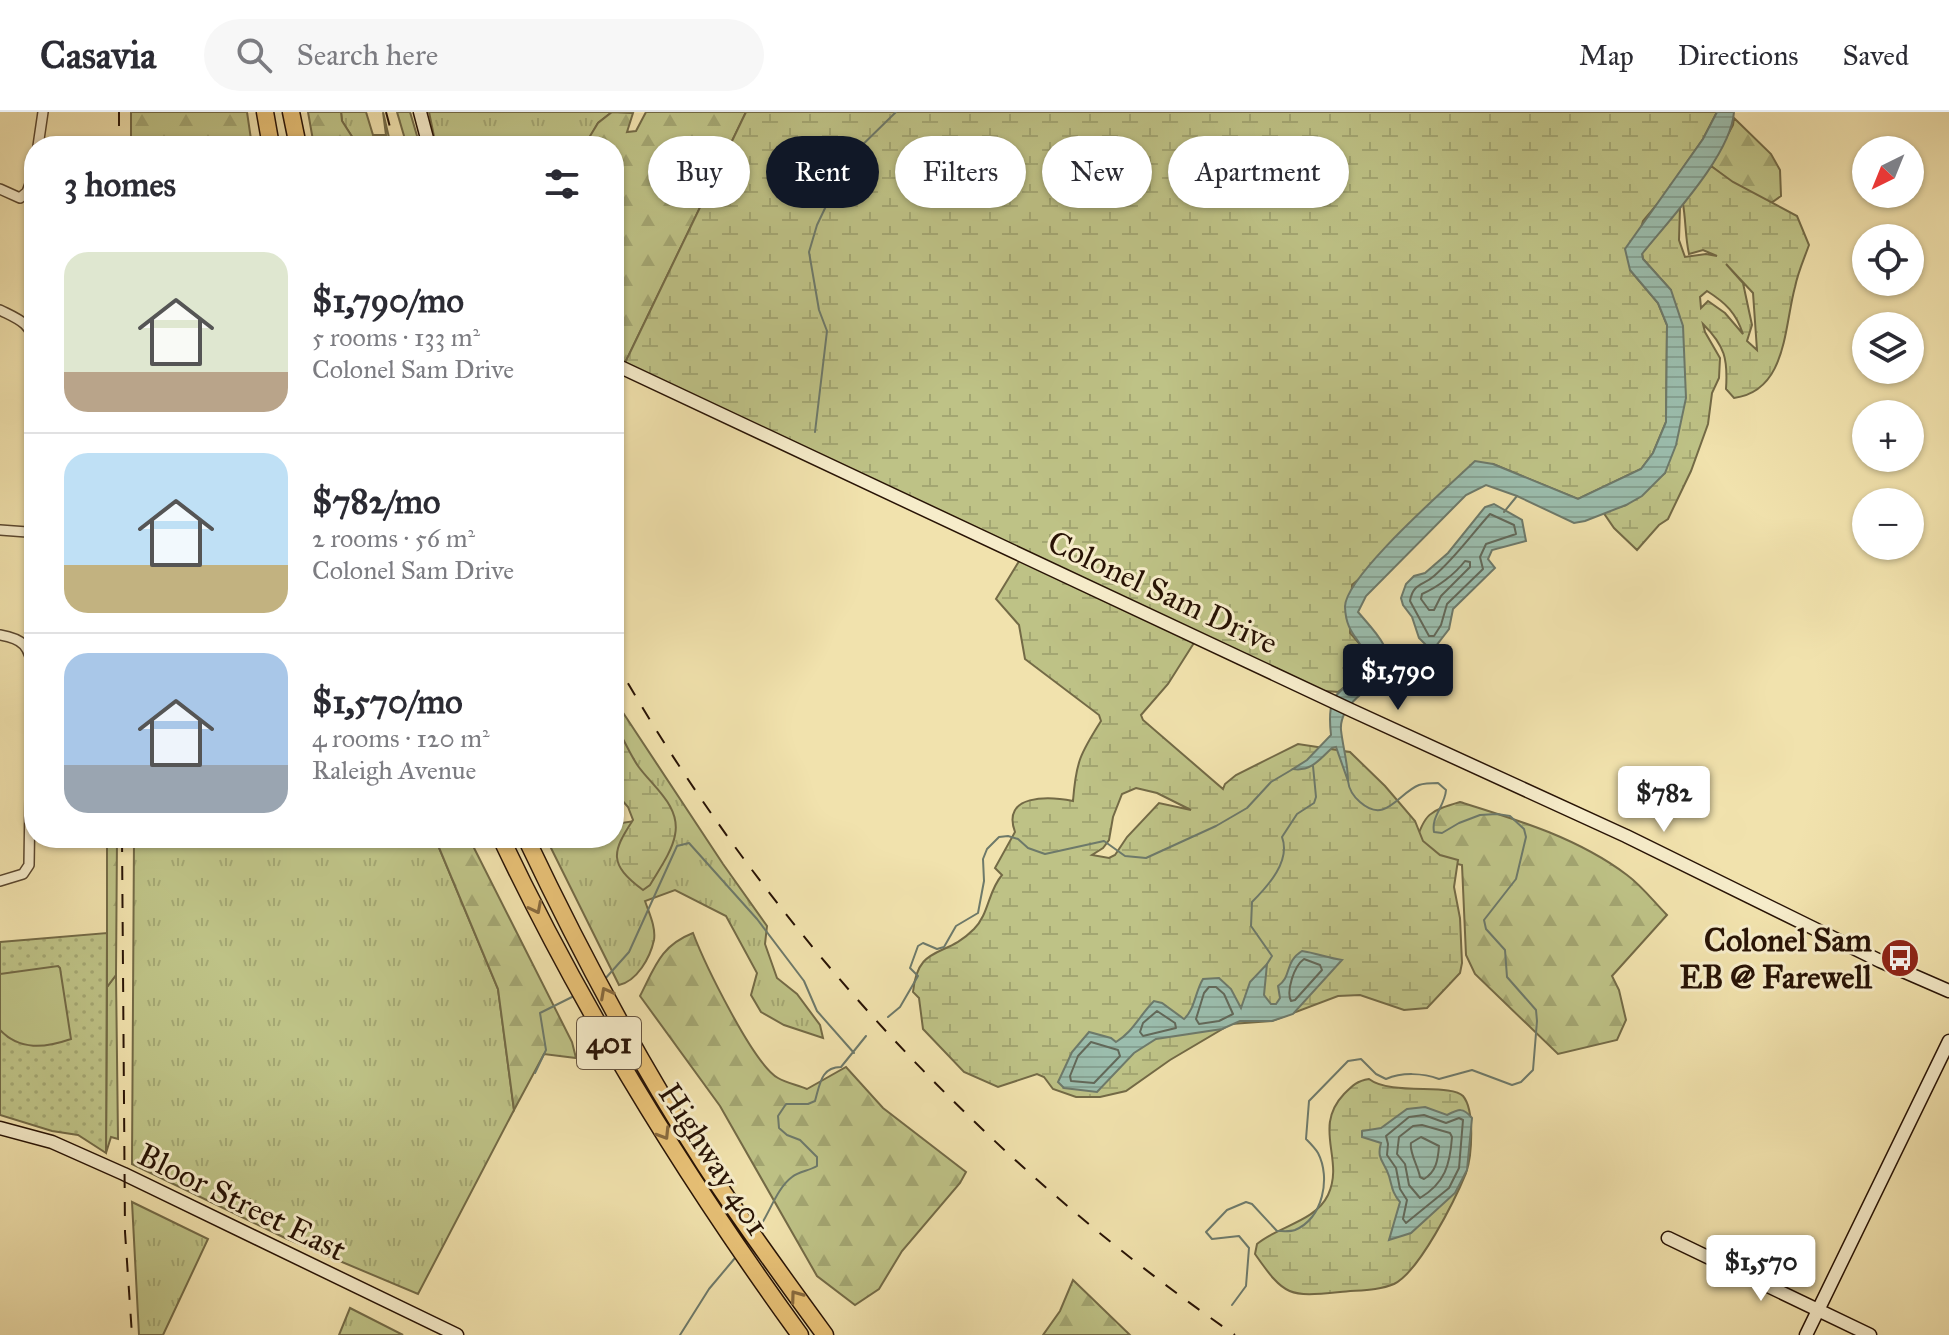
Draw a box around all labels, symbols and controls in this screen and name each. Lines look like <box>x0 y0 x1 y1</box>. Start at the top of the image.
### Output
search box <box>204 19 764 91</box>
text: Casavia <box>40 32 156 78</box>
icon: search <box>232 33 276 77</box>
text: Search here <box>296 37 438 73</box>
text: Map <box>1579 38 1634 73</box>
text: Directions <box>1678 38 1799 73</box>
text: Saved <box>1843 38 1909 73</box>
chip: Buy <box>648 136 750 208</box>
chip: Rent <box>766 136 879 208</box>
chip: Filters <box>895 136 1026 208</box>
chip: New <box>1042 136 1152 208</box>
chip: Apartment <box>1168 136 1349 208</box>
north arrow <box>1852 136 1924 208</box>
map controls <box>1852 136 1924 560</box>
icon: filters <box>540 162 584 206</box>
text: 3 homes <box>64 164 176 205</box>
button: locate <box>1852 224 1924 296</box>
text: $1,790/mo <box>312 280 464 321</box>
icon: home <box>128 284 224 380</box>
button: layers <box>1852 312 1924 384</box>
text: 5 rooms · 133 m² <box>312 321 480 353</box>
text: Colonel Sam Drive <box>312 353 514 385</box>
button: + <box>1852 400 1924 472</box>
text: $782/mo <box>312 481 440 522</box>
icon: home <box>128 485 224 581</box>
button: − <box>1852 488 1924 560</box>
text: 2 rooms · 56 m² <box>312 522 475 554</box>
street label: Colonel Sam Drive <box>1042 522 1284 663</box>
text: Colonel Sam Drive <box>312 554 514 586</box>
pin: $1,790 <box>1333 644 1463 712</box>
text: $1,790 <box>1361 654 1435 686</box>
text: $1,570/mo <box>312 681 463 722</box>
icon: home <box>128 685 224 781</box>
text: 4 rooms · 120 m² <box>312 722 490 754</box>
text: Raleigh Avenue <box>312 754 476 786</box>
pin: $782 <box>1617 766 1711 834</box>
text: $782 <box>1636 776 1692 808</box>
one-way arrow <box>526 899 541 914</box>
place label: Colonel Sam EB @ Farewell <box>1679 921 1873 997</box>
bus stop icon: Colonel Sam EB @ Farewell <box>1879 937 1921 979</box>
one-way arrow <box>600 987 615 1002</box>
road number: 401 <box>577 1017 641 1069</box>
street label: Highway 401 <box>650 1076 777 1243</box>
one-way arrow <box>654 1125 669 1140</box>
street label: Bloor Street East <box>131 1135 352 1270</box>
pin: $1,570 <box>1696 1235 1826 1303</box>
text: $1,570 <box>1724 1245 1798 1277</box>
one-way arrow <box>792 1291 806 1305</box>

